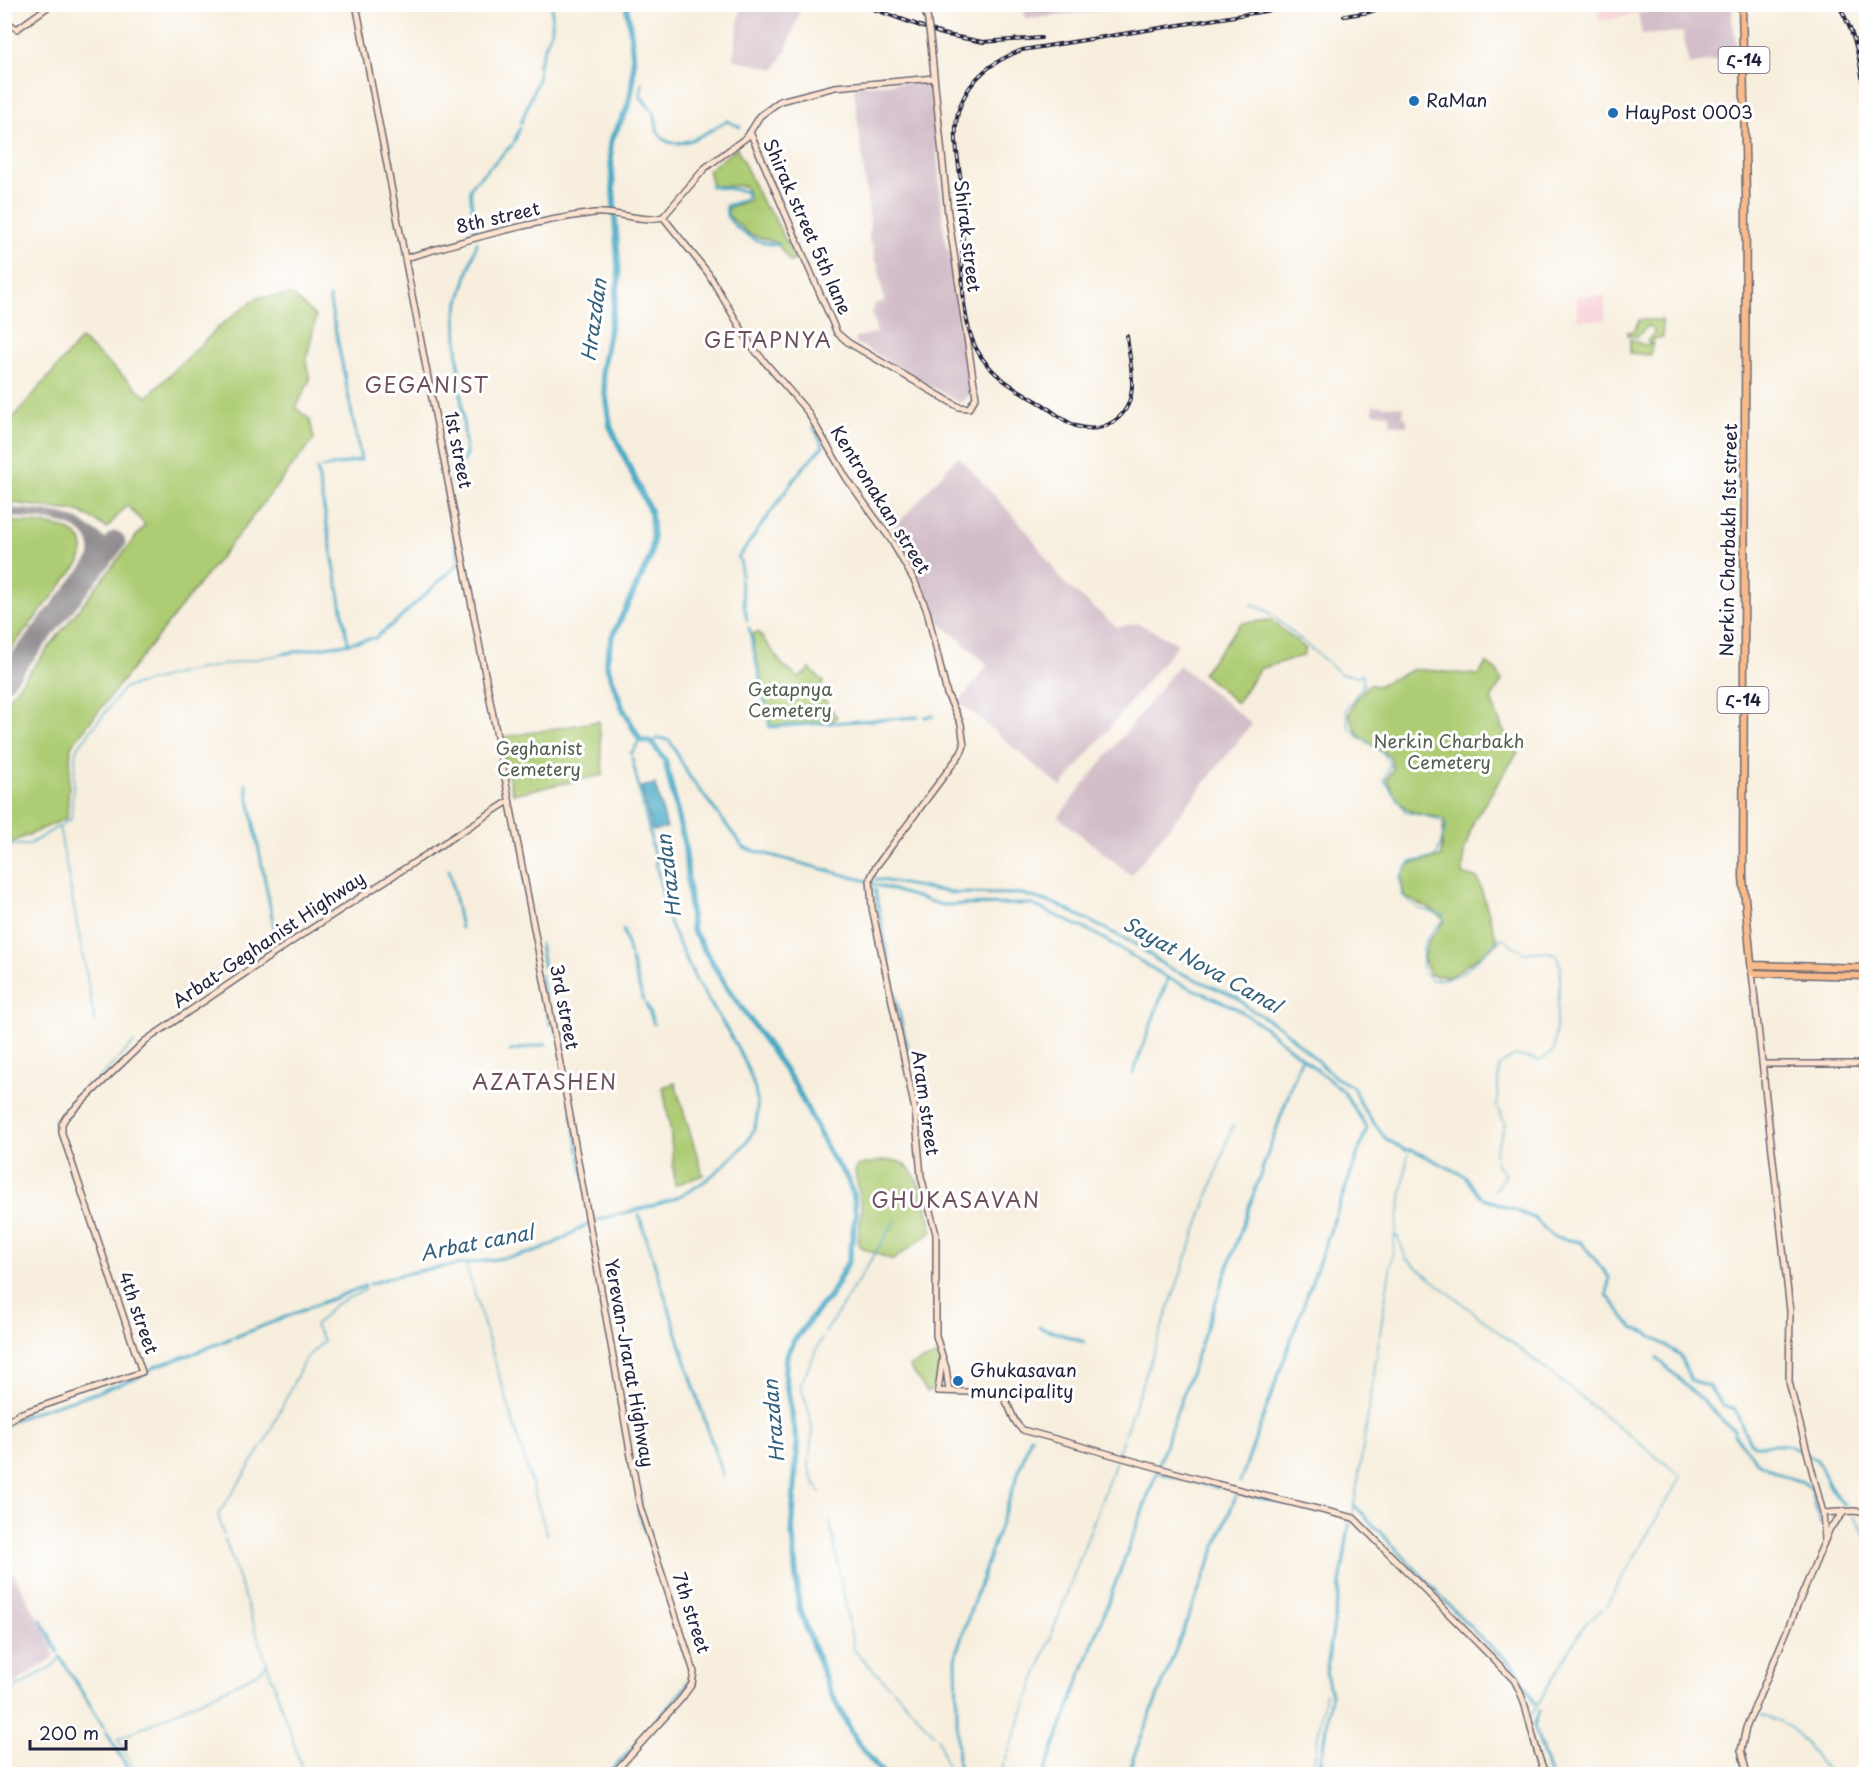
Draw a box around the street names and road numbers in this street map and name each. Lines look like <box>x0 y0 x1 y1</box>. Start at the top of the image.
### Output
road number: Հ-14 <box>1718 47 1770 73</box>
street label: Shirak street 5th lane <box>757 134 859 319</box>
street label: Shirak street <box>948 178 989 294</box>
street label: 8th street <box>453 194 542 239</box>
street label: 1st street <box>439 409 480 491</box>
street label: Kentronakan street <box>825 420 938 579</box>
street label: Nerkin Charbakh 1st street <box>1712 423 1743 657</box>
road number: Հ-14 <box>1718 687 1768 713</box>
street label: Arbat-Geghanist Highway <box>166 864 370 1013</box>
street label: 3rd street <box>544 962 587 1052</box>
street label: Aram street <box>906 1048 947 1157</box>
street label: Yerevan-Jrarat Highway <box>599 1256 662 1469</box>
street label: 4th street <box>113 1268 166 1357</box>
street label: 7th street <box>667 1568 718 1657</box>

